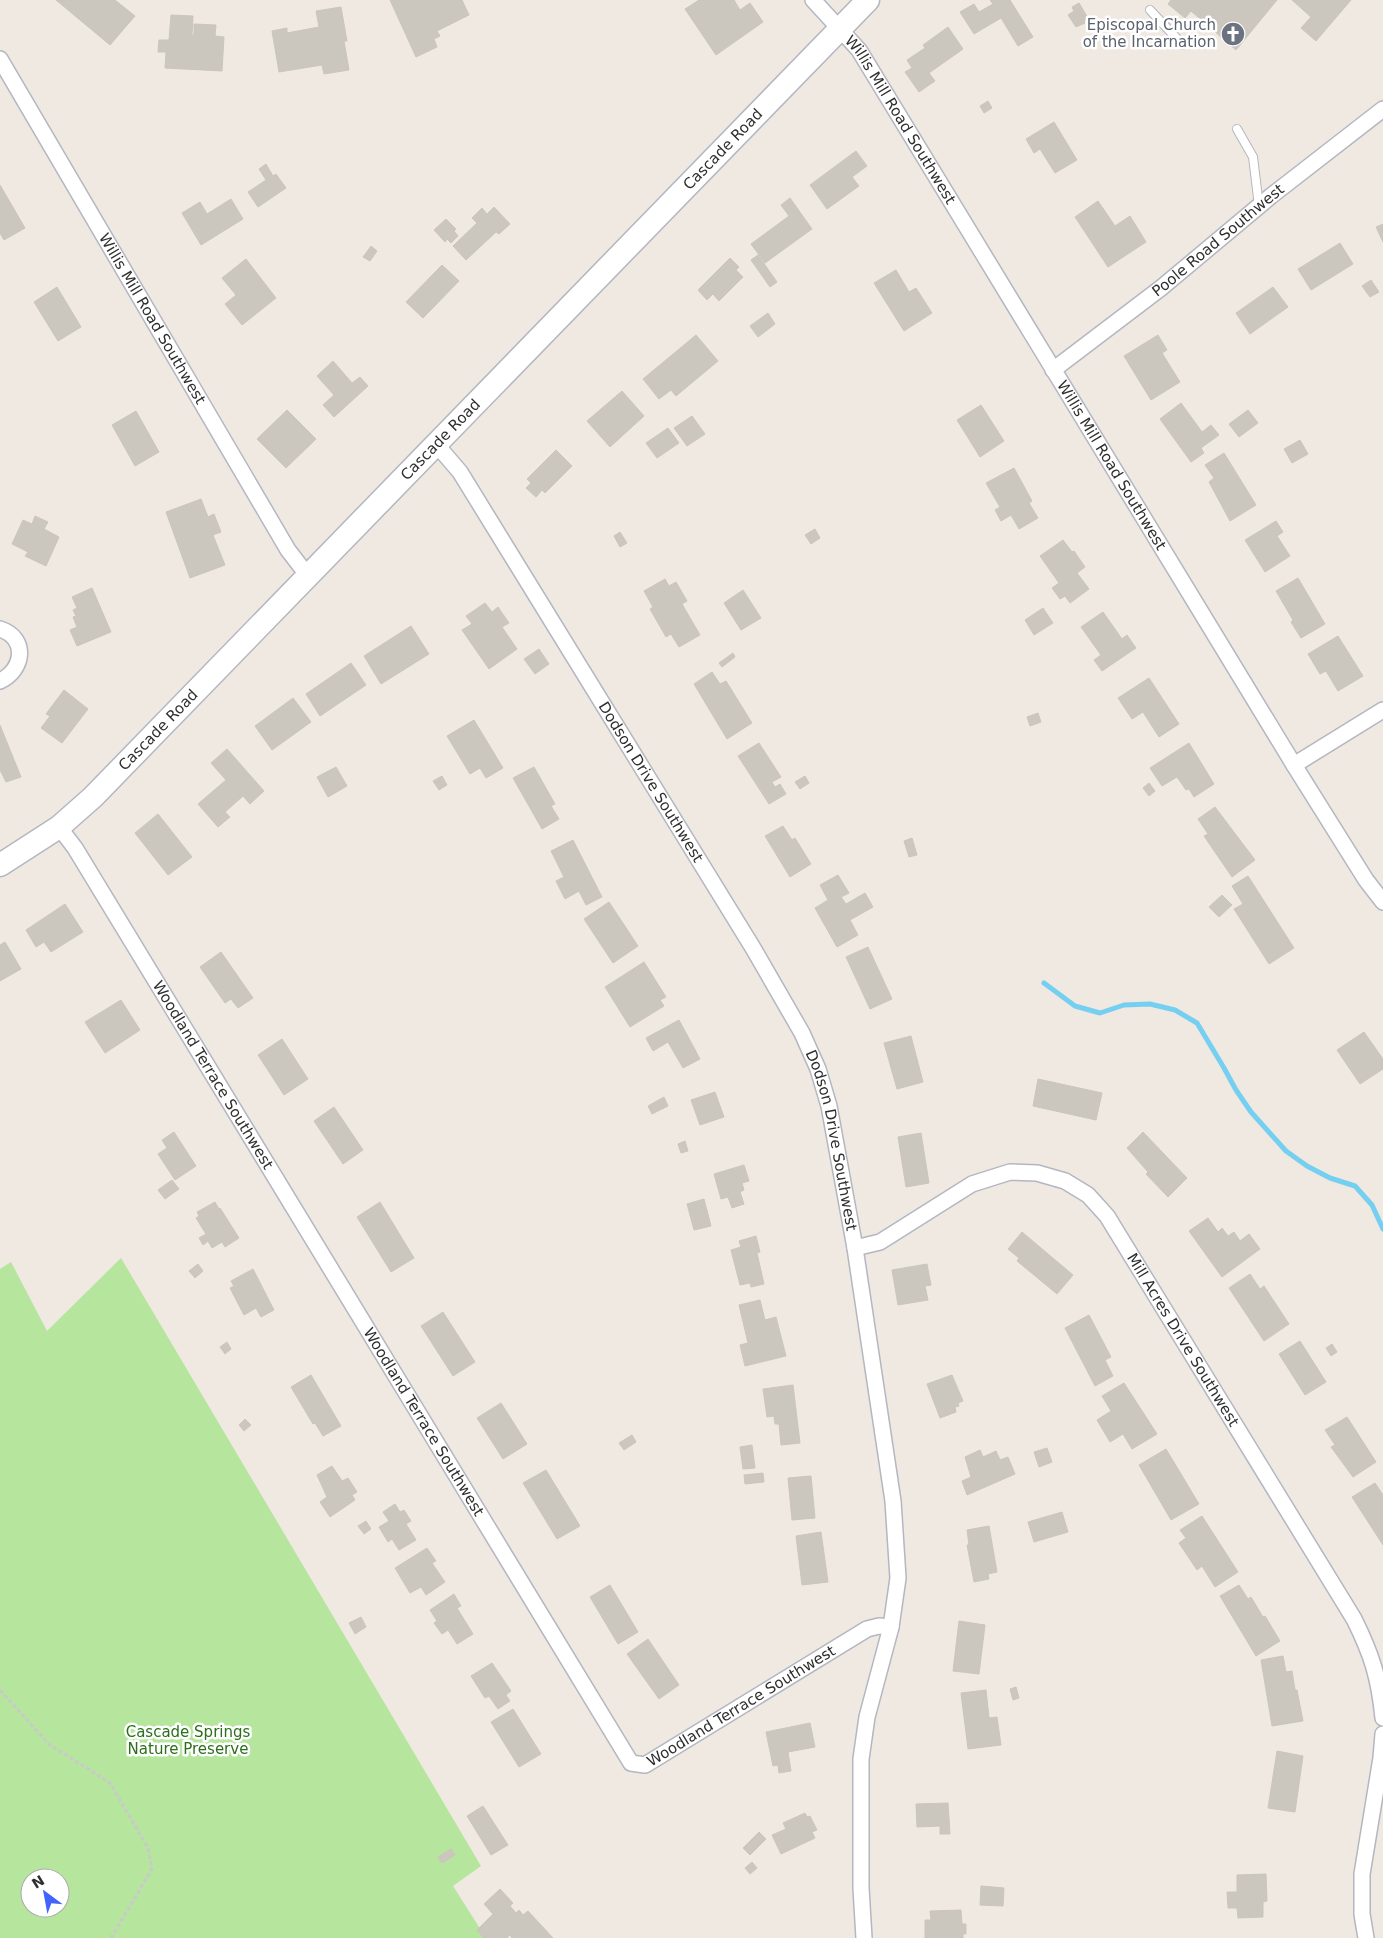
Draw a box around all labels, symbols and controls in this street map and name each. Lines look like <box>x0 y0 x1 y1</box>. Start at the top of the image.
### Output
place label: Episcopal Church of the Incarnation <box>1083 16 1216 51</box>
church icon: Episcopal Church of the Incarnation <box>1220 21 1246 47</box>
street label: Willis Mill Road Southwest <box>841 32 960 207</box>
street label: Cascade Road <box>679 105 766 194</box>
street label: Poole Road Southwest <box>1149 180 1288 300</box>
street label: Willis Mill Road Southwest <box>95 230 210 408</box>
street label: Willis Mill Road Southwest <box>1053 377 1170 553</box>
street label: Cascade Road <box>397 395 484 484</box>
street label: Cascade Road <box>115 686 202 774</box>
street label: Dodson Drive Southwest <box>595 698 707 866</box>
street label: Woodland Terrace Southwest <box>149 977 277 1173</box>
street label: Dodson Drive Southwest <box>802 1047 861 1232</box>
street label: Mill Acres Drive Southwest <box>1123 1250 1243 1430</box>
street label: Woodland Terrace Southwest <box>360 1324 488 1520</box>
street label: Woodland Terrace Southwest <box>644 1642 839 1771</box>
park label: Cascade Springs Nature Preserve <box>126 1723 251 1758</box>
north arrow <box>20 1868 70 1918</box>
text: N <box>29 1872 47 1892</box>

